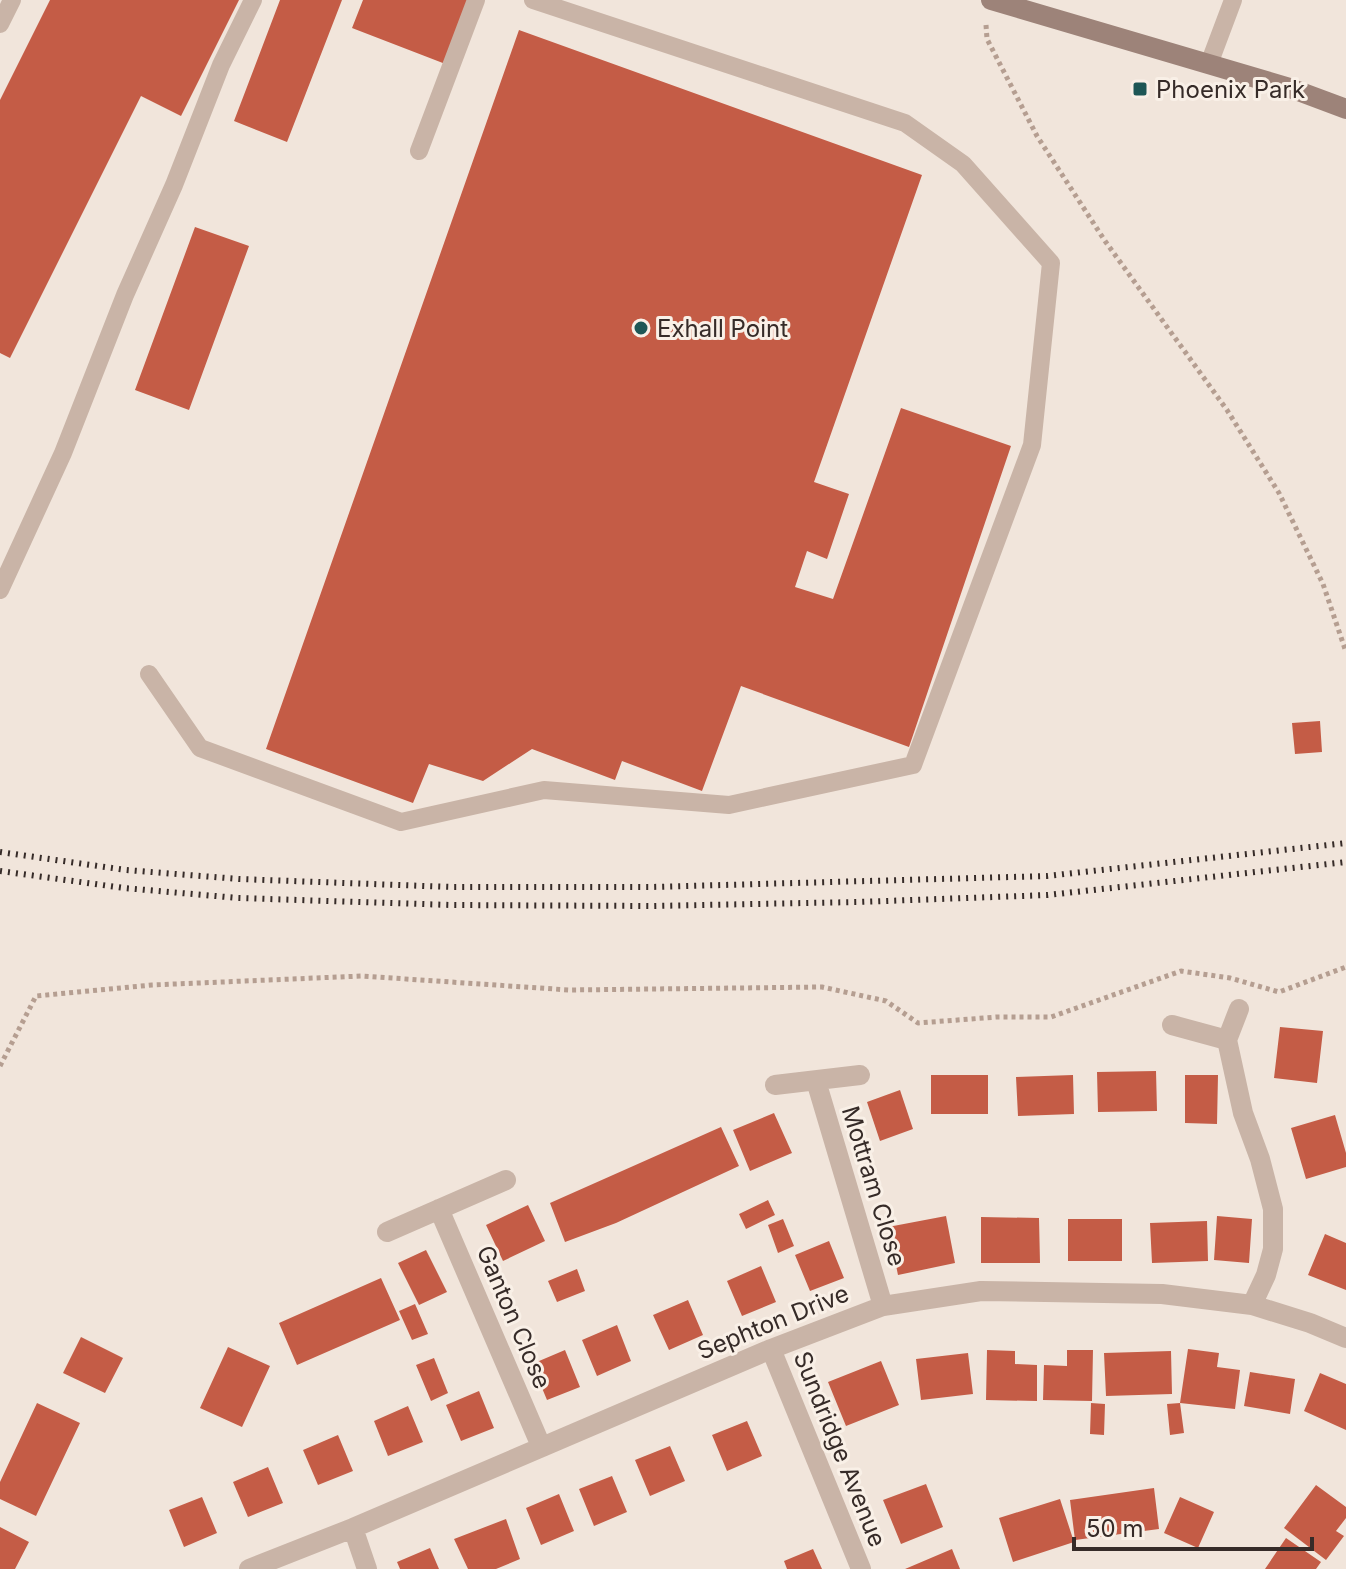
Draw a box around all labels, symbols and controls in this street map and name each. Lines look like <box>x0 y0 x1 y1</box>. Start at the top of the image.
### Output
place label: Phoenix Park <box>1156 75 1305 104</box>
marker: Phoenix Park <box>1131 80 1149 98</box>
place label: Exhall Point <box>657 314 788 343</box>
marker: Exhall Point <box>632 319 650 337</box>
street label: Mottram Close <box>836 1102 912 1270</box>
street label: Ganton Close <box>471 1241 557 1393</box>
street label: Sephton Drive <box>693 1278 853 1366</box>
street label: Sundridge Avenue <box>788 1347 892 1551</box>
scale bar <box>1074 1501 1312 1551</box>
text: 50 m <box>1086 1514 1144 1543</box>

